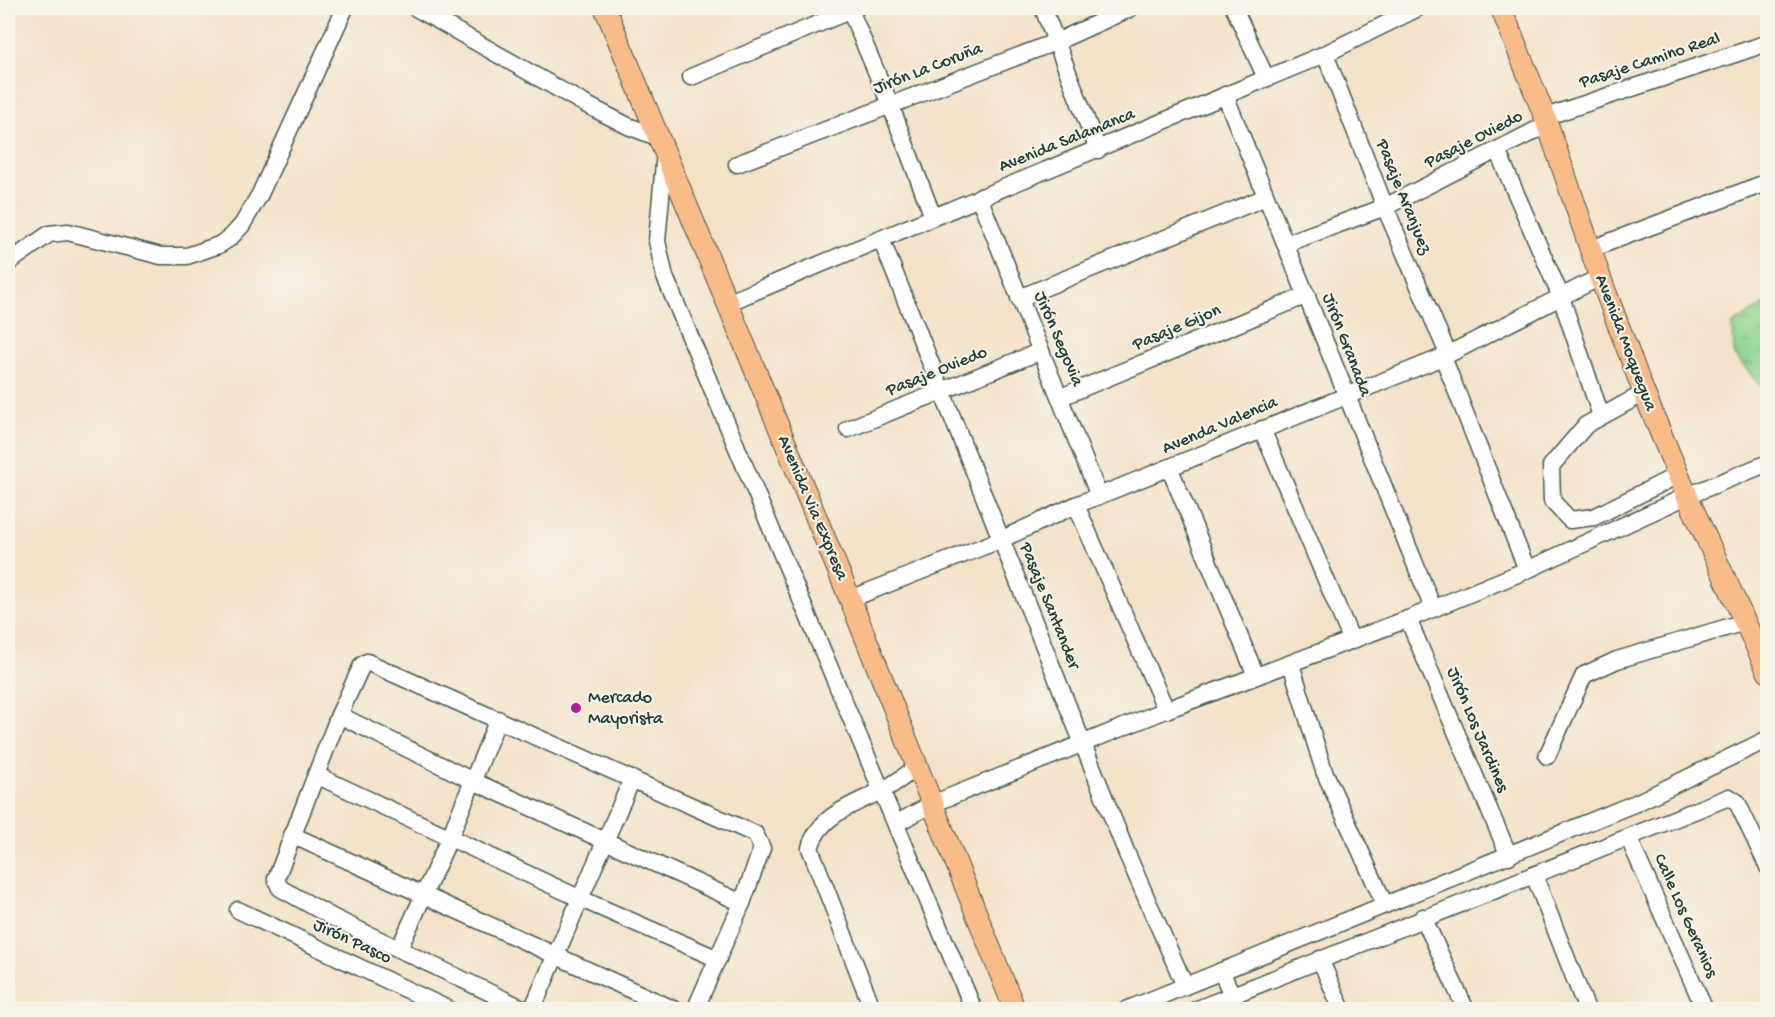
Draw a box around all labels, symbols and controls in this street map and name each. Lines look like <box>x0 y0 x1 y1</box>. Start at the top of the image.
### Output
street label: Pasaje Camino Real <box>1576 28 1723 94</box>
street label: Jirón La Coruña <box>870 38 987 99</box>
street label: Avenida Salamanca <box>996 104 1139 178</box>
street label: Pasaje Oviedo <box>1421 106 1527 174</box>
street label: Pasaje Aranjuez <box>1370 136 1436 258</box>
street label: Avenida Moquegua <box>1589 272 1661 415</box>
street label: Jirón Segovia <box>1029 288 1088 391</box>
street label: Jirón Granada <box>1317 290 1376 400</box>
street label: Pasaje Gijon <box>1129 300 1225 356</box>
street label: Pasaje Oviedo <box>882 342 991 402</box>
street label: Avenda Valencia <box>1159 392 1282 460</box>
street label: Avenida Via Expresa <box>772 433 852 584</box>
street label: Pasaje Santander <box>1014 539 1085 674</box>
street label: Jirón Los Jardines <box>1441 664 1513 797</box>
place label: Mercado Mayorista <box>588 688 664 730</box>
marker: Mercado Mayorista <box>569 701 583 715</box>
street label: Calle Los Geranios <box>1648 851 1722 982</box>
street label: Jirón Pasco <box>310 915 394 969</box>

